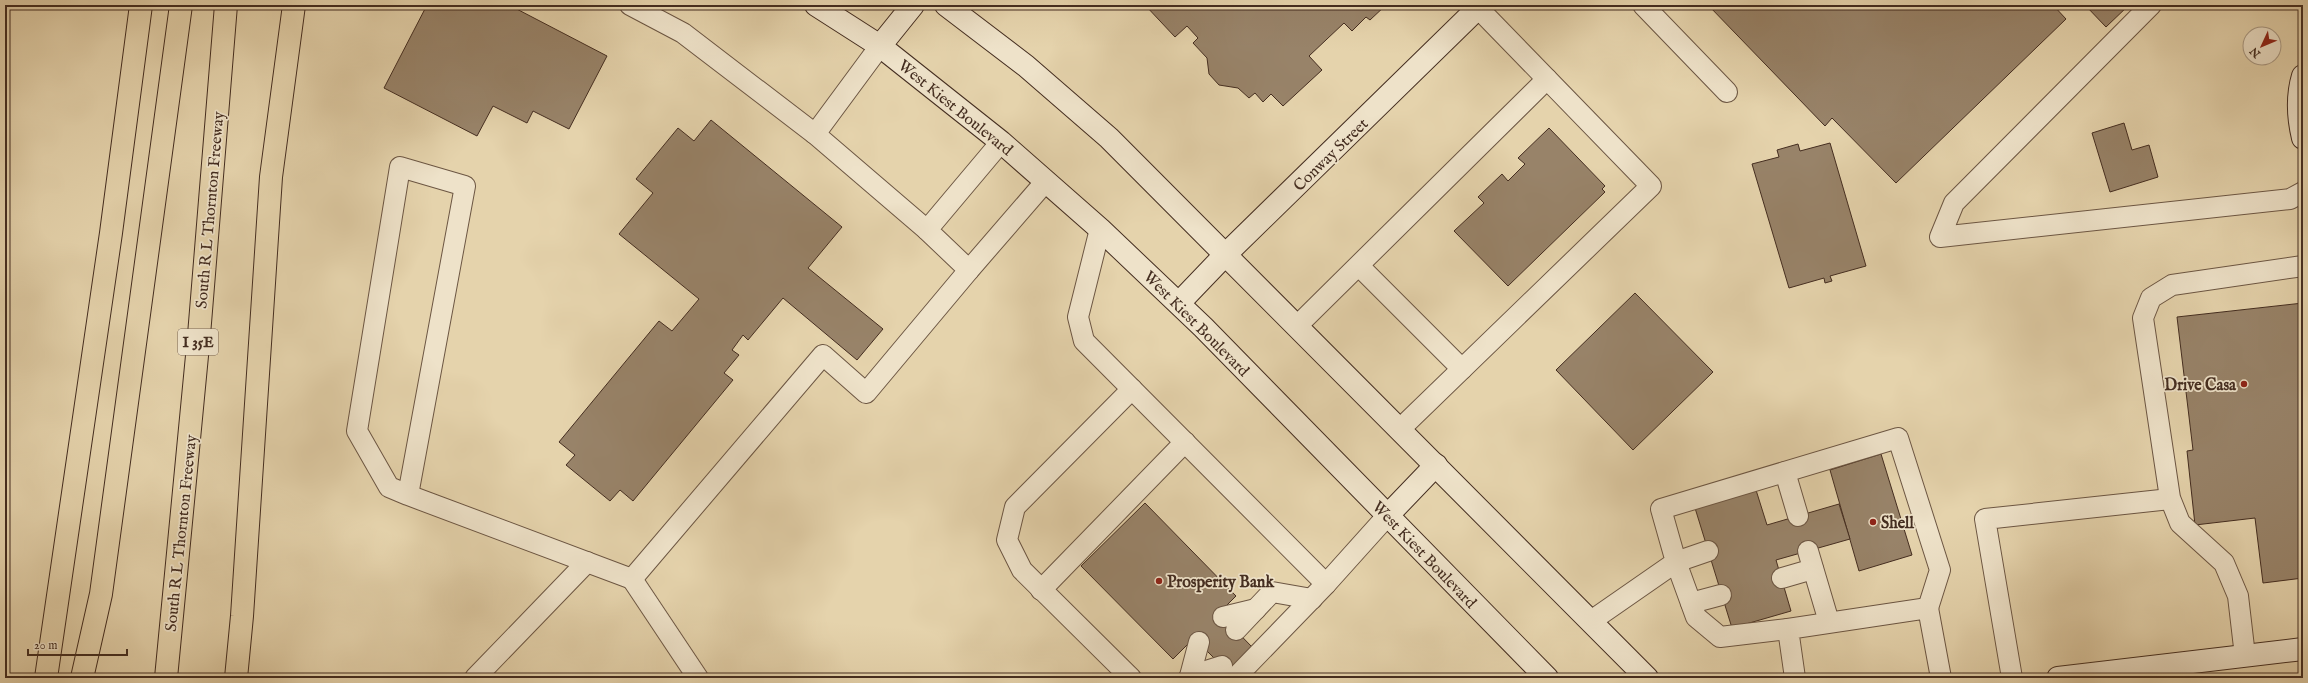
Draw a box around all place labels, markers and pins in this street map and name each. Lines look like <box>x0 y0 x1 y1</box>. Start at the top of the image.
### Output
place label: Drive Casa <box>2164 376 2237 396</box>
marker: Drive Casa <box>2239 379 2249 389</box>
place label: Shell <box>1881 514 1914 534</box>
marker: Shell <box>1868 517 1878 527</box>
place label: Prosperity Bank <box>1167 573 1274 593</box>
marker: Prosperity Bank <box>1154 576 1164 586</box>

